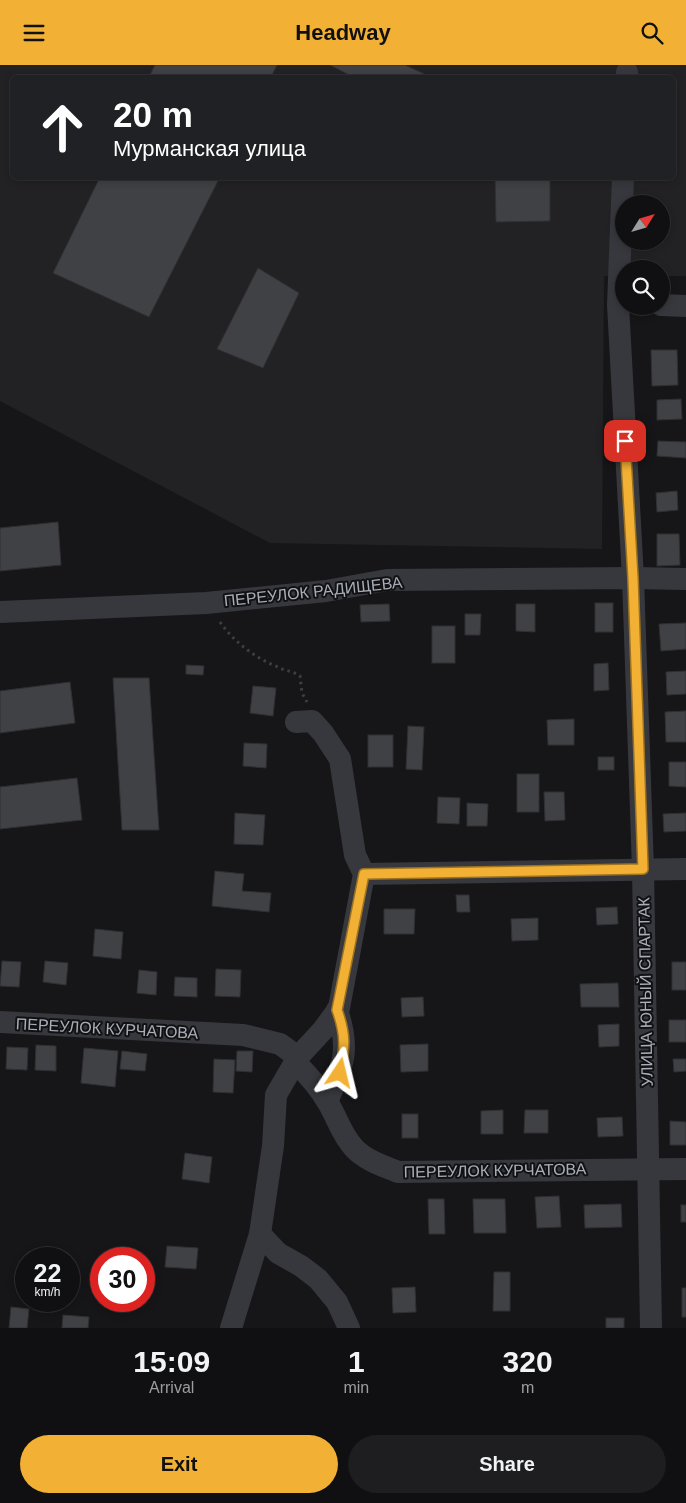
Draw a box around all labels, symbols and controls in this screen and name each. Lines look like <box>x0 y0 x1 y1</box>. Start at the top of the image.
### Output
icon: menu <box>20 19 48 47</box>
icon: search <box>638 19 666 47</box>
text: Headway <box>295 20 391 45</box>
icon: ahead <box>30 95 95 160</box>
text: 20 m <box>113 95 193 134</box>
text: Мурманская улица <box>113 136 306 161</box>
north arrow <box>615 195 670 250</box>
map controls <box>615 195 670 315</box>
button: search <box>615 260 670 315</box>
pin <box>604 420 646 462</box>
icon: arrive <box>611 427 639 455</box>
street label: ПЕРЕУЛОК РАДИЩЕВА <box>223 574 404 609</box>
street label: УЛИЦА ЮНЫЙ СПАРТАК <box>634 897 656 1087</box>
street label: ПЕРЕУЛОК КУРЧАТОВА <box>15 1015 199 1042</box>
position arrow <box>313 1046 365 1098</box>
street label: ПЕРЕУЛОК КУРЧАТОВА <box>404 1160 587 1181</box>
speed limit sign: 30 <box>90 1247 155 1312</box>
text: 22 <box>34 1259 61 1287</box>
text: km/h <box>34 1285 61 1299</box>
text: 15:09 <box>133 1345 210 1378</box>
text: 1 <box>348 1345 365 1378</box>
text: 320 <box>503 1345 553 1378</box>
text: Arrival <box>149 1379 194 1396</box>
text: min <box>343 1379 369 1396</box>
text: m <box>521 1379 534 1396</box>
button: Exit <box>20 1435 338 1493</box>
button: Share <box>348 1435 666 1493</box>

